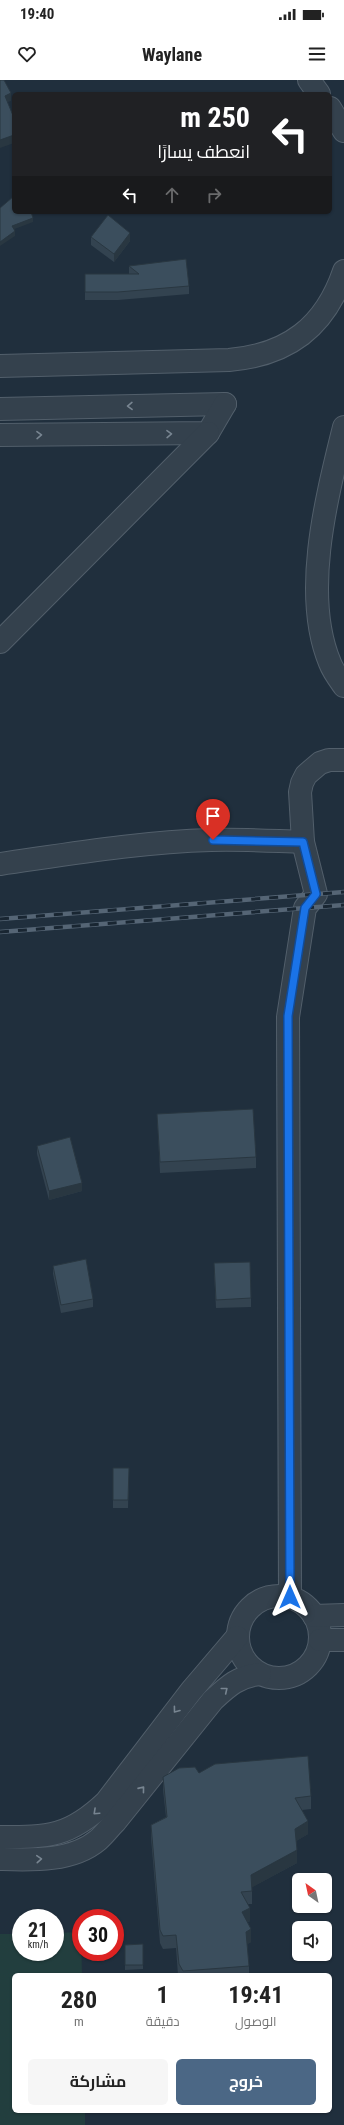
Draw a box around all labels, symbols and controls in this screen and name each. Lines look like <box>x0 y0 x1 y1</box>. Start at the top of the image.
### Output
text: 19:40 <box>20 5 54 23</box>
icon: heart <box>16 43 38 65</box>
icon: menu <box>306 43 328 65</box>
text: Waylane <box>142 44 202 65</box>
text: 250 m <box>180 101 250 134</box>
icon: left <box>264 108 316 160</box>
text: انعطف يسارًا <box>157 141 250 162</box>
icon: left <box>119 184 141 206</box>
icon: ahead <box>161 184 183 206</box>
icon: right <box>203 184 225 206</box>
one-way arrow <box>127 402 133 410</box>
one-way arrow <box>166 430 172 438</box>
one-way arrow <box>36 431 42 439</box>
pin <box>196 799 230 840</box>
icon: arrive <box>202 805 224 827</box>
position arrow <box>269 1576 311 1618</box>
one-way arrow <box>221 1687 228 1694</box>
one-way arrow <box>173 1706 181 1713</box>
one-way arrow <box>137 1786 144 1793</box>
one-way arrow <box>93 1807 101 1815</box>
one-way arrow <box>36 1855 42 1864</box>
north arrow <box>292 1873 332 1913</box>
map controls <box>292 1873 332 1961</box>
speed limit sign: 30 <box>72 1909 124 1961</box>
text: 21 <box>28 1918 48 1942</box>
button: sound <box>292 1921 332 1961</box>
text: km/h <box>28 1939 48 1950</box>
text: 1 <box>157 1981 169 2009</box>
text: 19:41 <box>228 1981 283 2009</box>
text: 280 <box>61 1986 97 2014</box>
text: m <box>74 2014 84 2029</box>
text: دقيقة <box>146 2014 180 2029</box>
text: الوصول <box>235 2014 277 2029</box>
button: مشاركة <box>28 2059 168 2105</box>
button: خروج <box>176 2059 316 2105</box>

